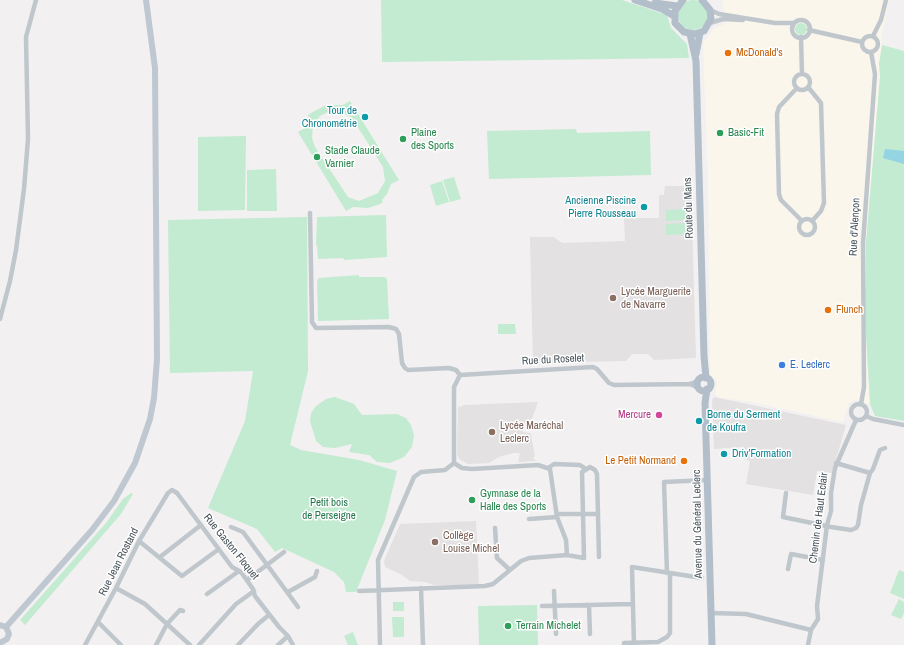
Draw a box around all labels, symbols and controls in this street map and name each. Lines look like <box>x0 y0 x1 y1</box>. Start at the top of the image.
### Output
place label: McDonald's <box>736 46 783 60</box>
marker: McDonald's <box>723 48 733 58</box>
place label: Tour de Chronométrie <box>302 104 357 130</box>
marker: Tour de Chronométrie <box>360 112 370 122</box>
place label: Plaine des Sports <box>411 126 454 152</box>
place label: Basic-Fit <box>728 126 764 140</box>
marker: Basic-Fit <box>715 128 725 138</box>
marker: Plaine des Sports <box>398 134 408 144</box>
place label: Stade Claude Varnier <box>325 144 380 170</box>
marker: Stade Claude Varnier <box>312 152 322 162</box>
street label: Route du Mans <box>681 177 697 239</box>
place label: Ancienne Piscine Pierre Rousseau <box>565 194 636 220</box>
street label: Rue d'Alençon <box>847 198 863 256</box>
marker: Ancienne Piscine Pierre Rousseau <box>639 202 649 212</box>
place label: Lycée Marguerite de Navarre <box>621 285 691 311</box>
marker: Lycée Marguerite de Navarre <box>608 293 618 303</box>
place label: Flunch <box>836 303 863 317</box>
marker: Flunch <box>823 305 833 315</box>
street label: Rue du Roselet <box>522 352 584 368</box>
place label: E. Leclerc <box>790 358 830 372</box>
marker: E. Leclerc <box>777 360 787 370</box>
place label: Mercure <box>618 408 651 422</box>
place label: Borne du Serment de Koufra <box>707 408 780 434</box>
marker: Mercure <box>654 410 664 420</box>
marker: Borne du Serment de Koufra <box>694 416 704 426</box>
place label: Lycée Maréchal Leclerc <box>500 419 563 445</box>
marker: Lycée Maréchal Leclerc <box>487 427 497 437</box>
place label: Driv’Formation <box>732 447 791 461</box>
marker: Driv’Formation <box>719 449 729 459</box>
place label: Le Petit Normand <box>605 454 676 468</box>
marker: Le Petit Normand <box>679 456 689 466</box>
street label: Avenue du Général Leclerc <box>690 469 706 579</box>
street label: Chemin de Haut Eclair <box>807 472 831 564</box>
place label: Gymnase de la Halle des Sports <box>480 487 546 513</box>
marker: Gymnase de la Halle des Sports <box>467 495 477 505</box>
park label: Petit bois de Perseigne <box>302 496 356 522</box>
street label: Rue Gaston Floquet <box>200 511 262 583</box>
street label: Rue Jean Rostand <box>96 526 142 598</box>
place label: Collège Louise Michel <box>443 529 499 555</box>
marker: Collège Louise Michel <box>430 537 440 547</box>
place label: Terrain Michelet <box>516 619 581 633</box>
marker: Terrain Michelet <box>503 621 513 631</box>

